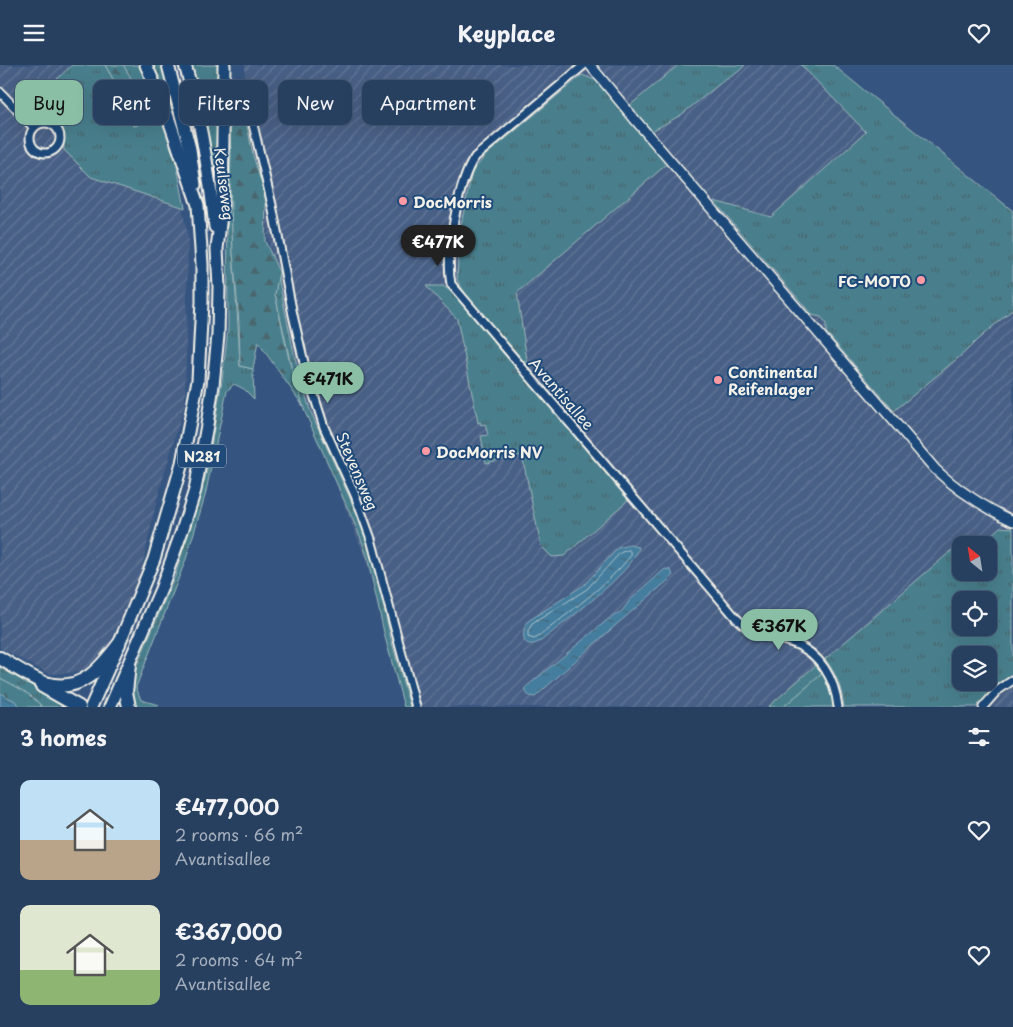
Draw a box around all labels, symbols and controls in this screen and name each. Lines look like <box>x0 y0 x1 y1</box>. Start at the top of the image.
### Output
text: Keyplace <box>458 16 555 49</box>
icon: menu <box>20 19 48 47</box>
icon: heart <box>965 19 993 47</box>
chip: Buy <box>15 80 83 125</box>
chip: Rent <box>93 80 169 125</box>
chip: Filters <box>179 80 268 125</box>
chip: New <box>278 80 352 125</box>
chip: Apartment <box>362 80 494 125</box>
street label: Keulseweg <box>209 146 241 222</box>
place label: DocMorris <box>413 190 492 213</box>
marker: DocMorris <box>397 195 409 207</box>
pin: €477K <box>403 225 473 267</box>
text: €477K <box>412 229 464 253</box>
place label: FC-MOTO <box>838 269 911 292</box>
marker: FC-MOTO <box>915 274 927 286</box>
street label: Avantisallee <box>524 352 600 434</box>
place label: Continental Reifenlager <box>728 360 817 400</box>
pin: €471K <box>293 361 363 404</box>
text: €471K <box>303 366 353 390</box>
marker: Continental Reifenlager <box>712 374 724 386</box>
street label: Stevensweg <box>331 428 385 514</box>
place label: DocMorris NV <box>436 440 543 463</box>
road number: N281 <box>178 445 226 467</box>
marker: DocMorris NV <box>420 445 432 457</box>
north arrow <box>952 536 998 581</box>
map controls <box>952 536 997 691</box>
button: locate <box>952 591 997 636</box>
pin: €367K <box>744 609 814 651</box>
text: €367K <box>752 613 806 637</box>
button: layers <box>952 646 997 691</box>
text: 3 homes <box>20 721 107 753</box>
icon: filters <box>965 723 993 751</box>
text: €477,000 <box>175 790 279 822</box>
icon: home <box>60 800 120 860</box>
icon: heart <box>965 816 993 844</box>
text: 2 rooms · 66 m² <box>175 822 303 846</box>
text: Avantisallee <box>175 846 271 870</box>
text: €367,000 <box>175 915 282 947</box>
icon: home <box>60 925 120 985</box>
icon: heart <box>965 941 993 969</box>
text: 2 rooms · 64 m² <box>175 947 303 971</box>
text: Avantisallee <box>175 971 271 995</box>

